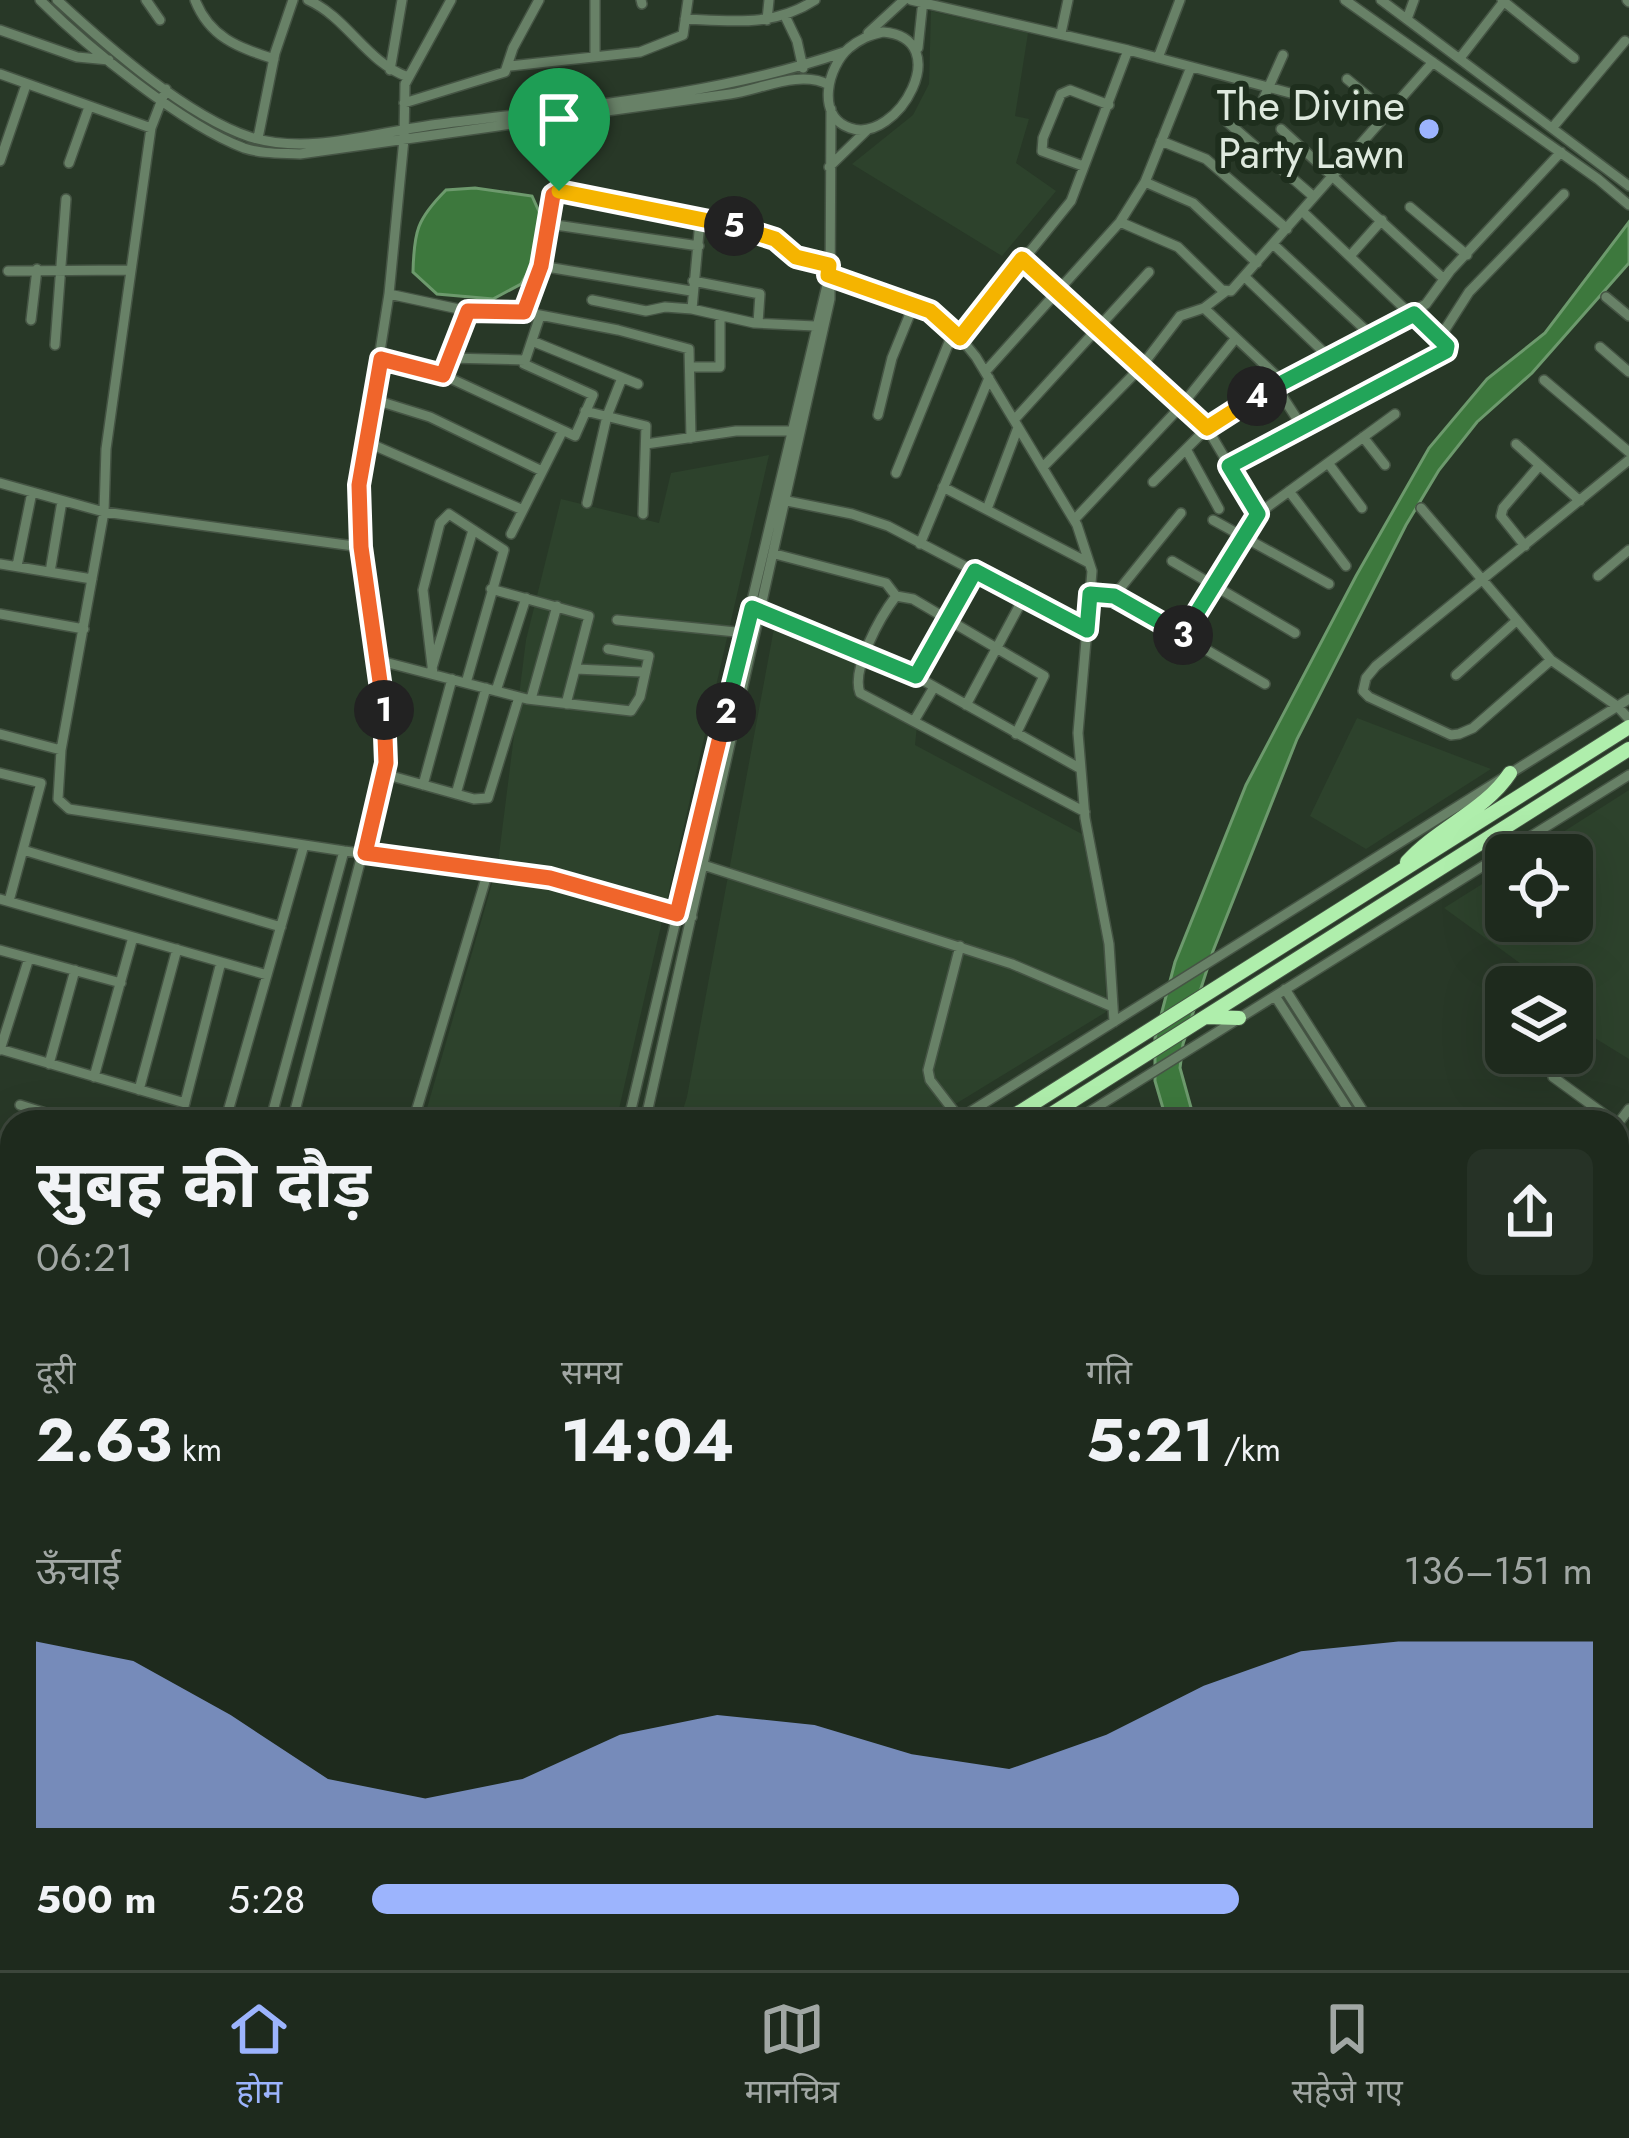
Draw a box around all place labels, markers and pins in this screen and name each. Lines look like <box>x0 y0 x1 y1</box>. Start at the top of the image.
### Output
pin <box>508 68 610 191</box>
place label: The Divine Party Lawn <box>1217 75 1405 184</box>
marker: The Divine Party Lawn <box>1416 116 1442 142</box>
pin: 5 <box>704 196 764 256</box>
pin: 4 <box>1227 366 1287 426</box>
pin: 3 <box>1153 605 1213 665</box>
pin: 1 <box>354 680 414 740</box>
pin: 2 <box>696 682 756 742</box>

